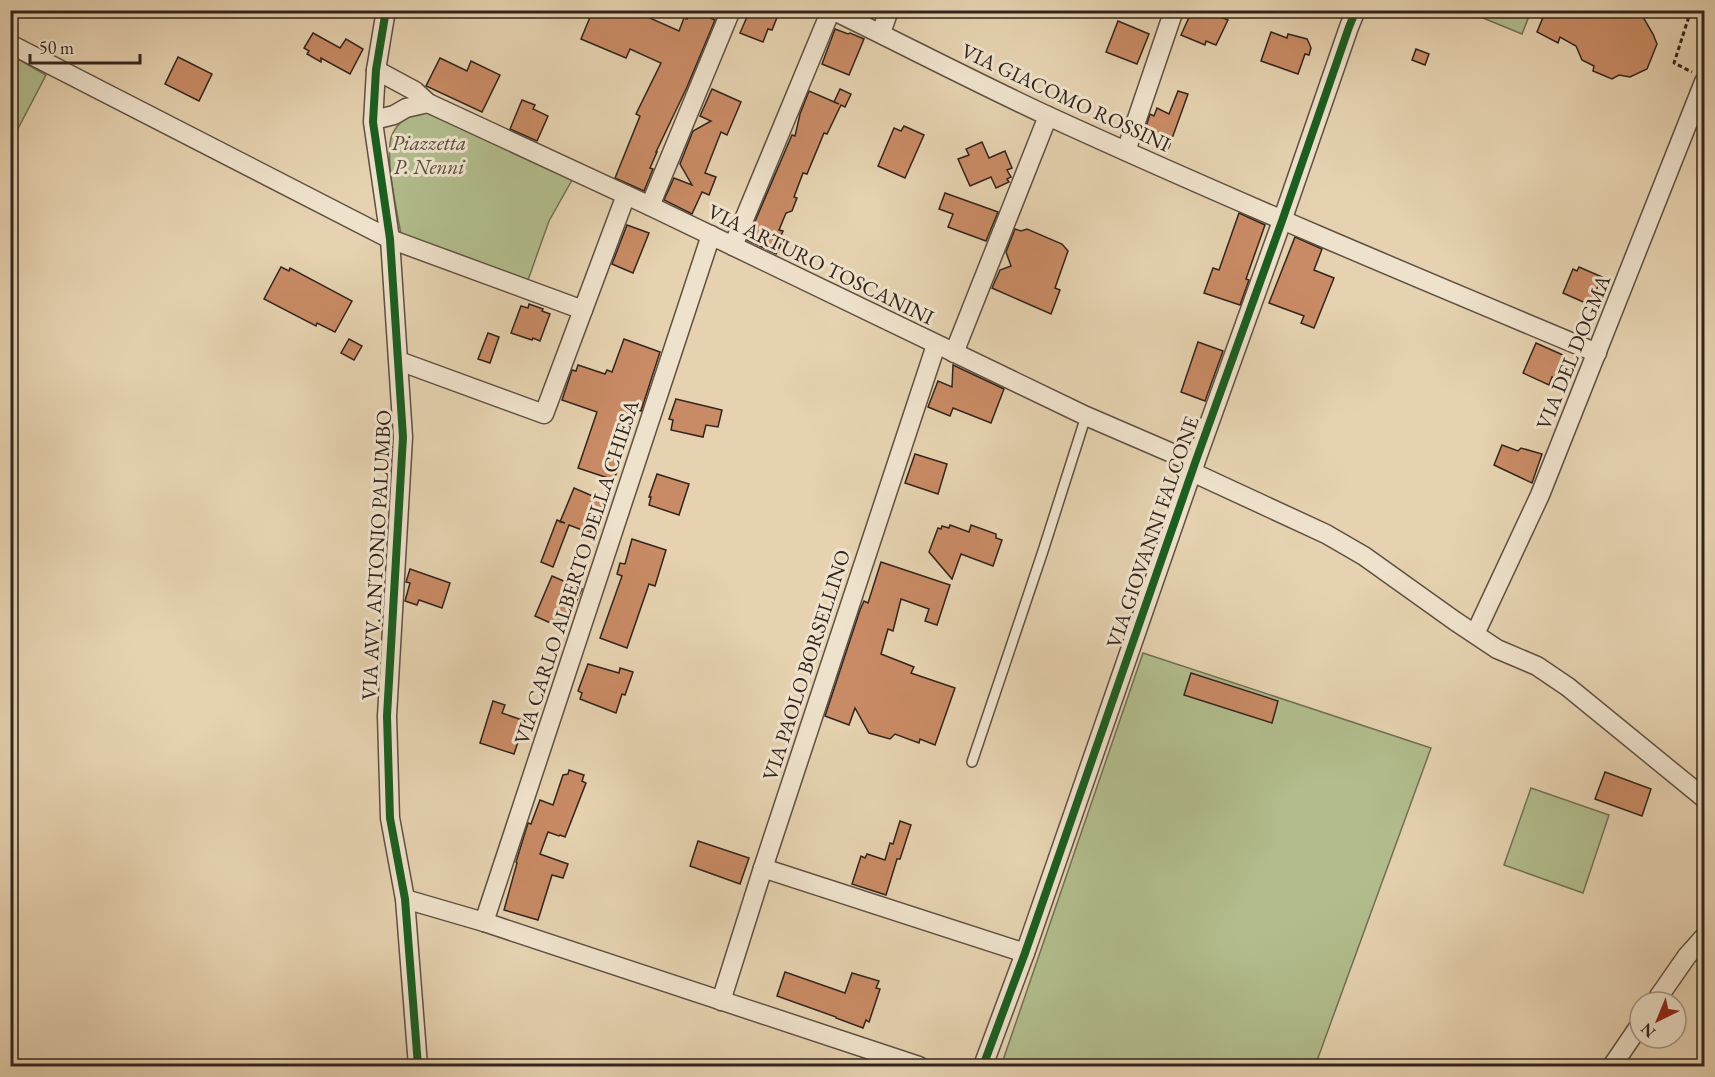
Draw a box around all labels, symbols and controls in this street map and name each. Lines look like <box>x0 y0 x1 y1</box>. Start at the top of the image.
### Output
scale bar <box>30 27 140 65</box>
text: 50 m <box>39 36 74 59</box>
street label: VIA GIACOMO ROSSINI <box>957 37 1175 157</box>
park label: Piazzetta P. Nenni <box>392 129 466 180</box>
street label: VIA ARTURO TOSCANINI <box>703 197 939 331</box>
street label: VIA DEL DOGMA <box>1530 270 1617 433</box>
street label: VIA CARLO ALBERTO DELLA CHIESA <box>507 396 645 748</box>
street label: VIA AVV. ANTONIO PALUMBO <box>355 409 397 701</box>
street label: VIA GIOVANNI FALCONE <box>1100 412 1204 652</box>
street label: VIA PAOLO BORSELLINO <box>756 546 856 784</box>
north arrow <box>1628 990 1688 1050</box>
text: N <box>1636 1018 1660 1043</box>

